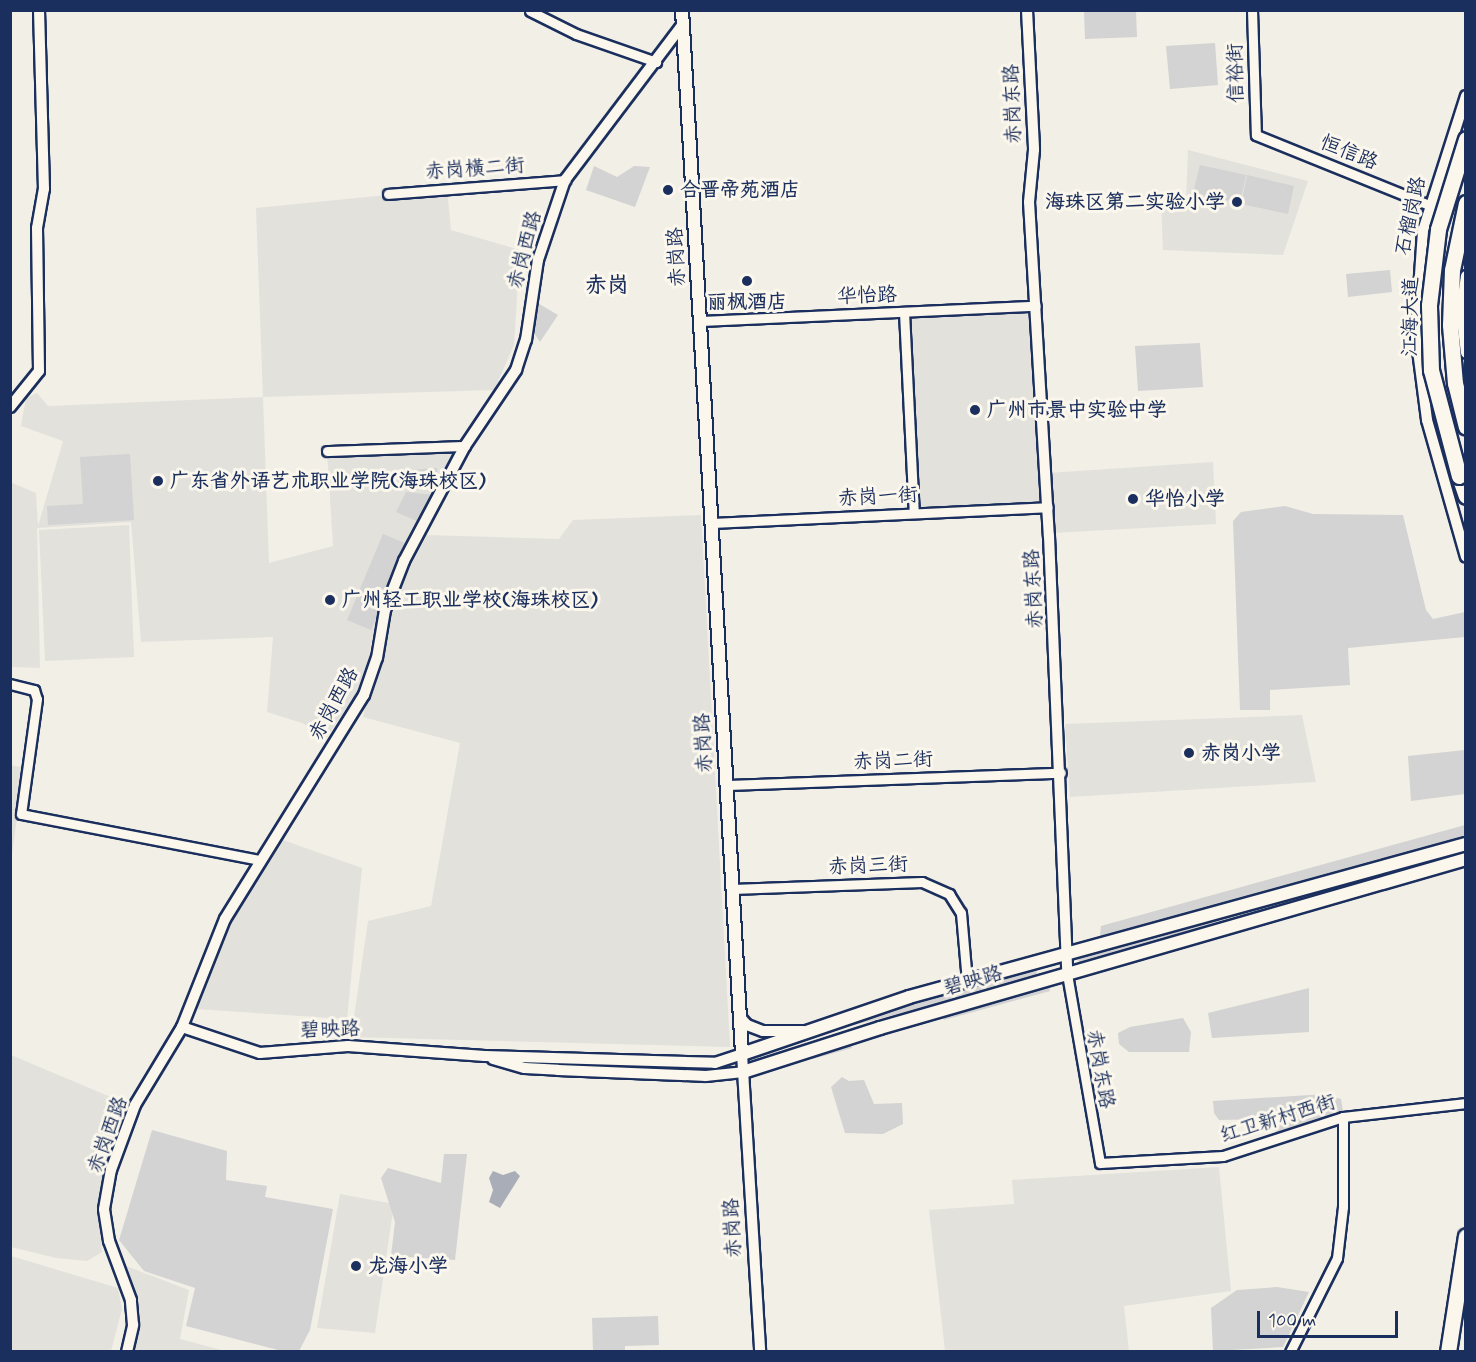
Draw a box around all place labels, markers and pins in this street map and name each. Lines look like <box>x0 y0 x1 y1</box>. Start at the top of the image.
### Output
place label: 合晋帝苑酒店 <box>680 178 800 202</box>
marker: 合晋帝苑酒店 <box>661 183 675 197</box>
place label: 海珠区第二实验小学 <box>1045 190 1225 214</box>
marker: 海珠区第二实验小学 <box>1230 195 1244 209</box>
marker: 丽枫酒店 <box>740 274 754 288</box>
place label: 丽枫酒店 <box>707 290 787 314</box>
place label: 广州市景中实验中学 <box>987 398 1167 422</box>
marker: 广州市景中实验中学 <box>968 403 982 417</box>
place label: 广东省外语艺术职业学院(海珠校区) <box>170 469 486 493</box>
marker: 广东省外语艺术职业学院(海珠校区) <box>151 474 165 488</box>
place label: 华怡小学 <box>1145 487 1225 511</box>
marker: 华怡小学 <box>1126 492 1140 506</box>
place label: 广州轻工职业学校(海珠校区) <box>342 588 598 612</box>
marker: 广州轻工职业学校(海珠校区) <box>323 593 337 607</box>
place label: 赤岗小学 <box>1201 741 1281 765</box>
marker: 赤岗小学 <box>1182 746 1196 760</box>
place label: 龙海小学 <box>368 1254 448 1278</box>
marker: 龙海小学 <box>349 1259 363 1273</box>

